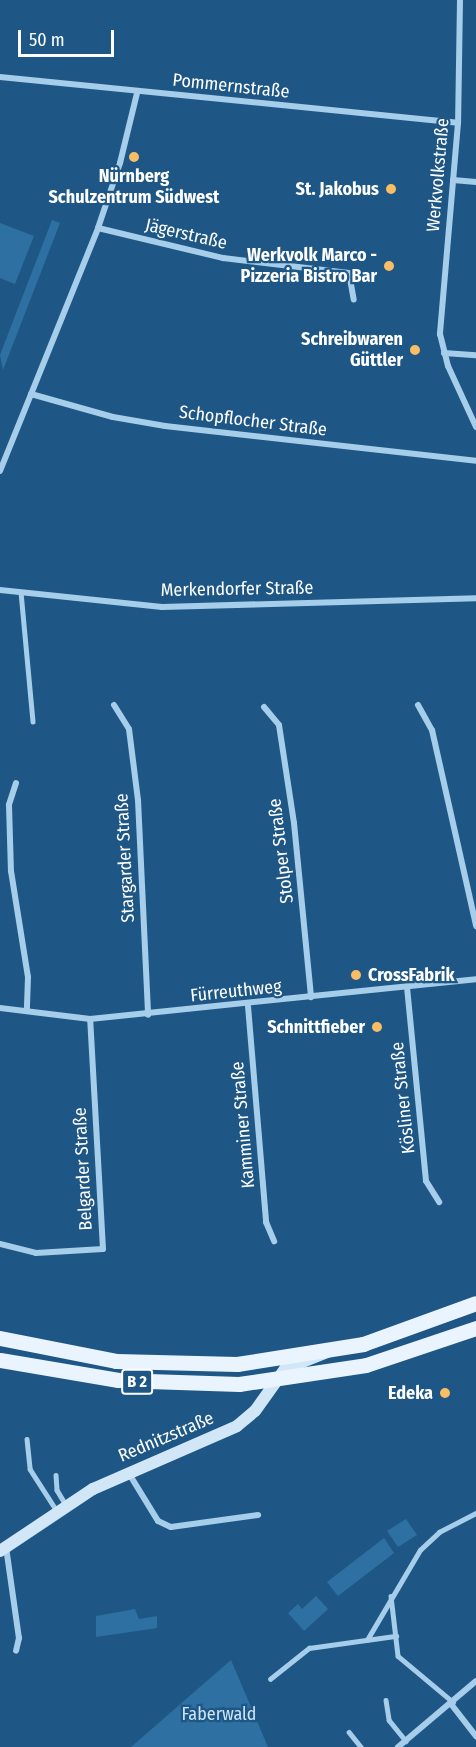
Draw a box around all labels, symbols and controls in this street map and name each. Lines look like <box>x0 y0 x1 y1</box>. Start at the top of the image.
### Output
scale bar <box>21 18 117 56</box>
text: 50 m <box>29 29 65 51</box>
street label: Pommernstraße <box>172 69 290 103</box>
street label: Werkvolkstraße <box>422 117 454 233</box>
marker: Nürnberg Schulzentrum Südwest <box>127 150 141 164</box>
place label: Nürnberg Schulzentrum Südwest <box>49 166 219 208</box>
place label: St. Jakobus <box>296 178 379 200</box>
marker: St. Jakobus <box>384 182 398 196</box>
street label: Jägerstraße <box>143 214 229 254</box>
place label: Werkvolk Marco - Pizzeria Bistro Bar <box>241 245 377 288</box>
marker: Werkvolk Marco - Pizzeria Bistro Bar <box>382 259 396 273</box>
place label: Schreibwaren Güttler <box>301 329 403 372</box>
marker: Schreibwaren Güttler <box>408 343 422 357</box>
street label: Schopflocher Straße <box>178 401 328 441</box>
street label: Merkendorfer Straße <box>161 577 313 601</box>
street label: Stargarder Straße <box>111 793 139 923</box>
street label: Stolper Straße <box>264 797 298 905</box>
place label: CrossFabrik <box>368 964 455 986</box>
marker: CrossFabrik <box>349 968 363 982</box>
street label: Fürreuthweg <box>189 975 283 1007</box>
place label: Schnittfieber <box>267 1016 365 1038</box>
marker: Schnittfieber <box>370 1020 384 1034</box>
street label: Kösliner Straße <box>386 1041 420 1155</box>
street label: Kamminer Straße <box>227 1061 259 1189</box>
street label: Belgarder Straße <box>69 1107 97 1231</box>
road number: B 2 <box>120 1369 154 1395</box>
place label: Edeka <box>388 1382 433 1404</box>
marker: Edeka <box>438 1386 452 1400</box>
street label: Rednitzstraße <box>115 1407 217 1467</box>
park label: Faberwald <box>182 1703 256 1725</box>

